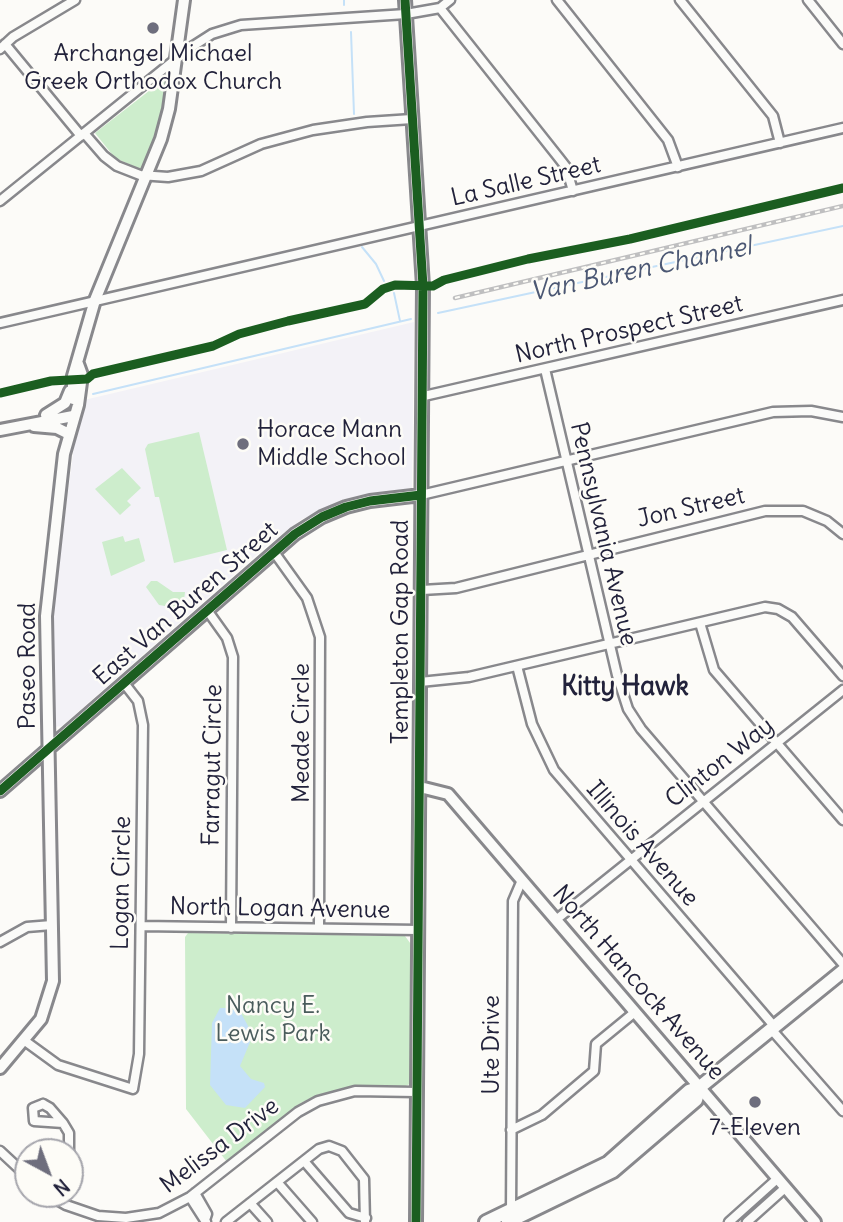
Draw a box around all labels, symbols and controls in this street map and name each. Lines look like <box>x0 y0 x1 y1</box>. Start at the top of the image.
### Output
marker: Archangel Michael Greek Orthodox Church <box>145 20 161 36</box>
place label: Archangel Michael Greek Orthodox Church <box>24 40 282 96</box>
street label: La Salle Street <box>448 151 604 213</box>
water label: Van Buren Channel <box>527 231 755 309</box>
street label: North Prospect Street <box>513 290 745 370</box>
place label: Horace Mann Middle School <box>257 416 406 472</box>
street label: Pennsylvania Avenue <box>563 419 643 649</box>
marker: Horace Mann Middle School <box>235 436 251 452</box>
street label: Jon Street <box>635 482 747 534</box>
street label: East Van Buren Street <box>88 516 284 692</box>
street label: Templeton Gap Road <box>387 520 415 744</box>
street label: Paseo Road <box>14 603 42 729</box>
street label: Meade Circle <box>288 663 316 803</box>
district label: Kitty Hawk <box>561 672 689 704</box>
street label: Farragut Circle <box>197 684 229 846</box>
street label: Clinton Way <box>660 712 780 814</box>
street label: Illinois Avenue <box>580 776 704 912</box>
street label: Logan Circle <box>106 816 138 950</box>
street label: North Hancock Avenue <box>546 880 730 1086</box>
street label: North Logan Avenue <box>169 893 391 925</box>
park label: Nancy E. Lewis Park <box>215 992 331 1048</box>
street label: Ute Drive <box>478 995 506 1095</box>
street label: Melissa Drive <box>155 1092 285 1200</box>
marker: 7-Eleven <box>747 1094 763 1110</box>
place label: 7-Eleven <box>709 1114 801 1142</box>
north arrow <box>14 1138 84 1208</box>
text: N <box>49 1174 74 1201</box>

